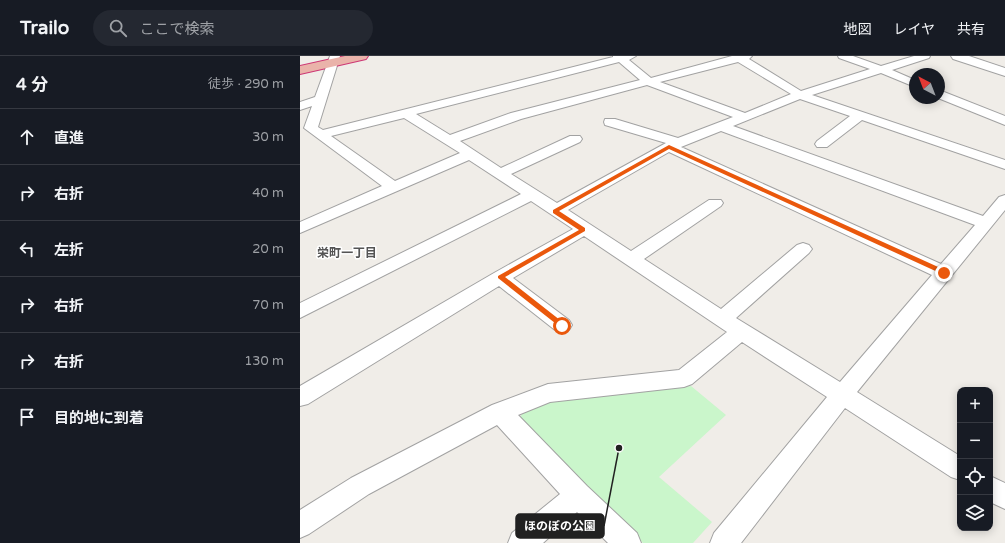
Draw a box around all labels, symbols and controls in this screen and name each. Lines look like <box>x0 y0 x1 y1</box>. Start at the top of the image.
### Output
search box <box>93 10 373 46</box>
text: Trailo <box>20 17 69 39</box>
icon: search <box>107 17 129 39</box>
text: ここで検索 <box>139 20 214 38</box>
text: 地図 <box>843 21 871 38</box>
text: レイヤ <box>893 21 935 38</box>
text: 共有 <box>957 21 985 38</box>
north arrow <box>909 68 945 104</box>
text: 4 分 <box>16 74 48 95</box>
text: 徒歩 · 290 m <box>208 76 284 92</box>
icon: ahead <box>16 126 38 148</box>
text: 直進 <box>54 129 84 147</box>
text: 30 m <box>252 129 284 145</box>
icon: right <box>16 182 38 204</box>
text: 右折 <box>54 185 84 203</box>
text: 40 m <box>252 185 284 201</box>
icon: left <box>16 238 38 260</box>
text: 左折 <box>54 241 84 259</box>
text: 20 m <box>252 241 284 257</box>
district label: 栄町一丁目 <box>317 246 377 260</box>
route end <box>935 264 953 282</box>
icon: right <box>16 294 38 316</box>
text: 右折 <box>54 297 84 315</box>
text: 70 m <box>252 297 284 313</box>
route start <box>553 317 571 335</box>
icon: right <box>16 350 38 372</box>
text: 右折 <box>54 353 84 371</box>
text: 130 m <box>244 353 284 369</box>
map controls <box>957 387 993 531</box>
button: + <box>957 387 993 423</box>
icon: arrive <box>16 406 38 428</box>
text: 目的地に到着 <box>54 409 144 427</box>
button: − <box>957 423 993 459</box>
button: locate <box>957 459 993 495</box>
button: layers <box>957 495 993 531</box>
callout: ほのぼの公園 <box>516 514 604 538</box>
text: ほのぼの公園 <box>524 519 596 533</box>

